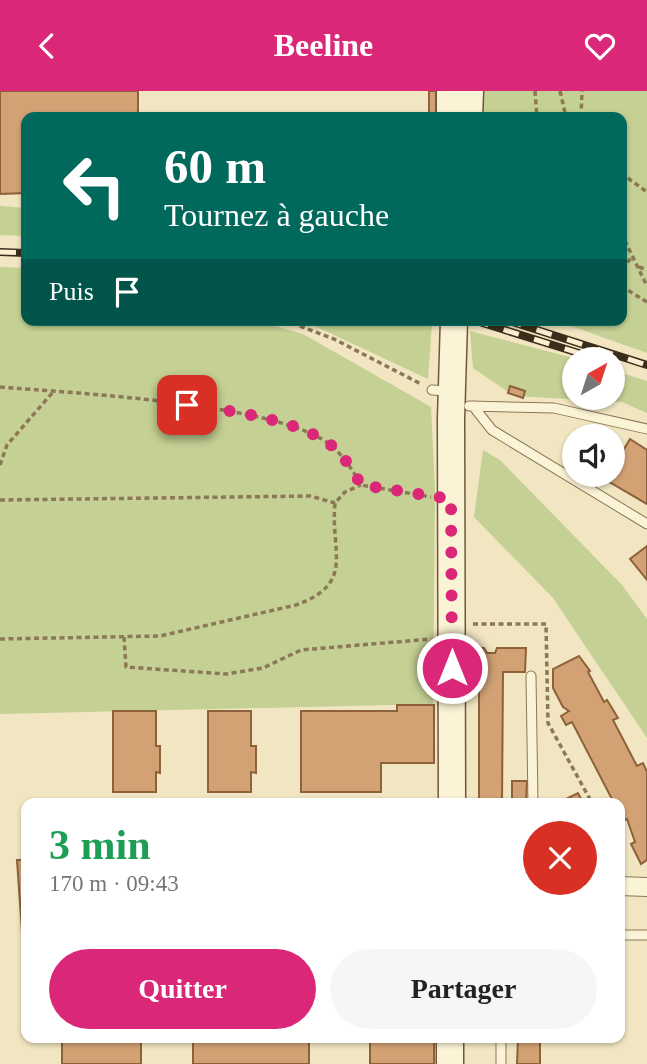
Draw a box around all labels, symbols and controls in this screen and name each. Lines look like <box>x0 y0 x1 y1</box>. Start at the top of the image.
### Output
icon: back <box>28 27 66 65</box>
text: Beeline <box>274 27 373 63</box>
icon: heart <box>581 27 619 65</box>
text: 60 m <box>164 139 266 194</box>
icon: left <box>49 140 140 231</box>
text: Tournez à gauche <box>164 197 389 233</box>
icon: arrive <box>108 273 146 311</box>
text: Puis <box>49 277 94 306</box>
north arrow <box>562 347 625 409</box>
map controls <box>562 347 625 487</box>
pin <box>157 375 217 435</box>
icon: arrive <box>168 386 206 424</box>
button: sound <box>562 424 625 487</box>
position arrow <box>415 631 489 705</box>
button: close <box>523 821 597 895</box>
text: 3 min <box>49 822 151 868</box>
text: 170 m · 09:43 <box>49 871 179 896</box>
button: Quitter <box>49 949 316 1029</box>
button: Partager <box>330 949 597 1029</box>

